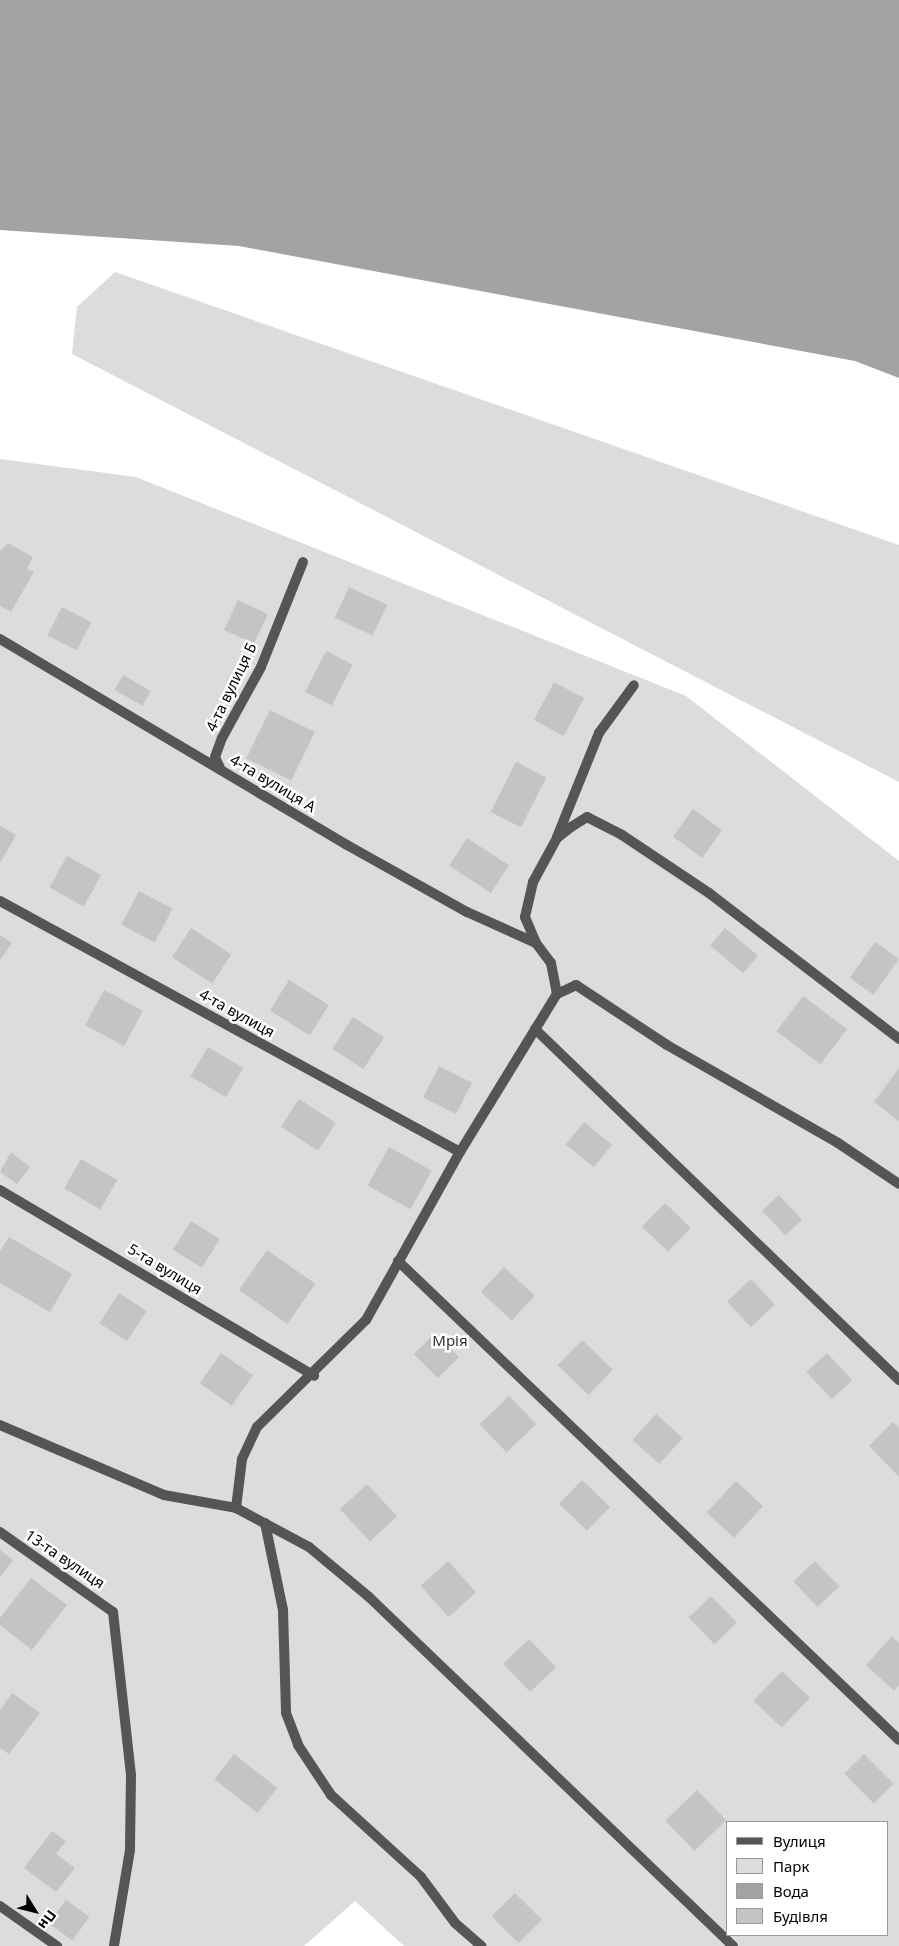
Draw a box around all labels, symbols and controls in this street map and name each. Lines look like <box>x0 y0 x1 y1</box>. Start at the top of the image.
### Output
street label: 4-та вулиця Б <box>202 640 260 734</box>
street label: 4-та вулиця А <box>227 750 319 816</box>
street label: 4-та вулиця <box>196 985 278 1041</box>
street label: 5-та вулиця <box>125 1240 205 1298</box>
park label: Мрія <box>432 1332 468 1350</box>
street label: 13-та вулиця <box>22 1526 108 1592</box>
legend <box>726 1821 889 1936</box>
text: Вулиця <box>773 1831 826 1851</box>
text: Парк <box>773 1856 809 1876</box>
text: Вода <box>773 1881 809 1901</box>
north arrow <box>10 1886 60 1936</box>
text: Пн <box>34 1906 61 1934</box>
text: Будівля <box>773 1906 828 1926</box>

